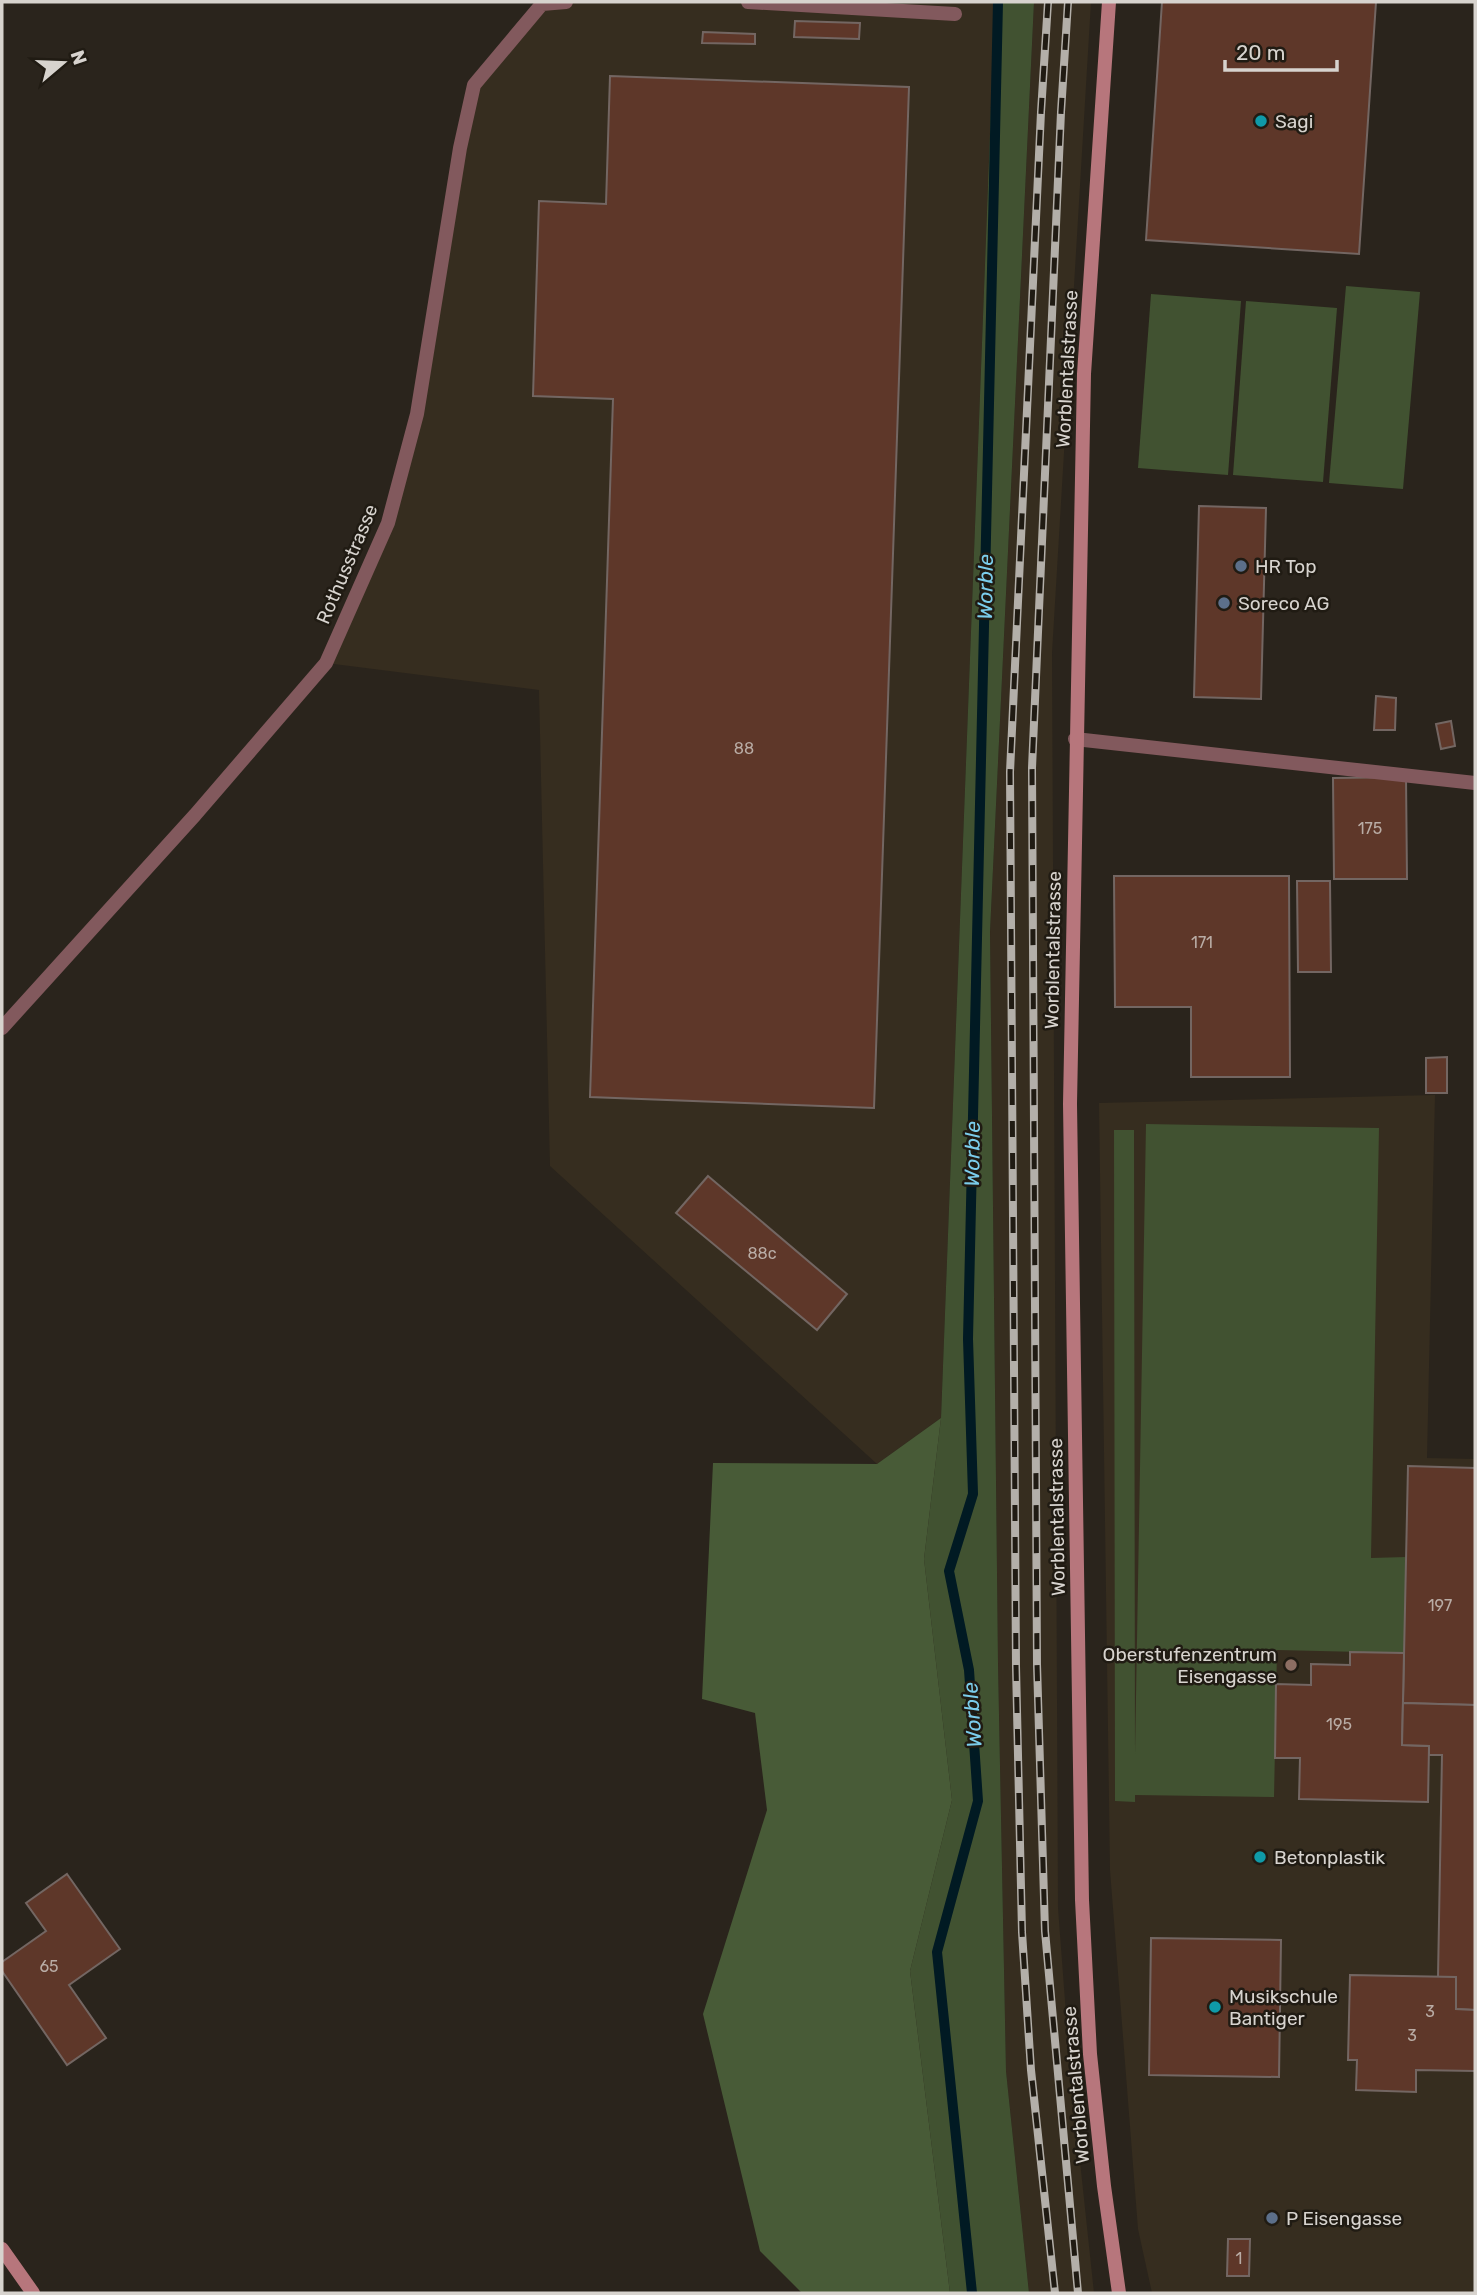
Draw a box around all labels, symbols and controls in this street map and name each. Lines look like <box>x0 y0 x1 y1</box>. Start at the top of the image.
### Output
north arrow <box>28 28 98 98</box>
scale bar <box>1225 28 1337 72</box>
text: 20 m <box>1236 40 1285 65</box>
text: N <box>66 47 92 68</box>
place label: Sagi <box>1275 110 1313 133</box>
marker: Sagi <box>1253 113 1269 129</box>
street label: Worblentalstrasse <box>1051 289 1083 449</box>
street label: Rothusstrasse <box>311 501 383 627</box>
water label: Worble <box>972 554 998 620</box>
place label: HR Top <box>1255 555 1317 578</box>
marker: HR Top <box>1233 558 1249 574</box>
place label: Soreco AG <box>1238 592 1329 615</box>
marker: Soreco AG <box>1216 595 1232 611</box>
house number: 88 <box>734 739 754 758</box>
house number: 175 <box>1358 819 1382 838</box>
street label: Worblentalstrasse <box>1040 871 1066 1029</box>
house number: 171 <box>1191 933 1213 952</box>
water label: Worble <box>959 1121 985 1187</box>
house number: 88c <box>747 1244 777 1263</box>
street label: Worblentalstrasse <box>1044 1438 1070 1596</box>
house number: 197 <box>1428 1596 1452 1615</box>
place label: Oberstufenzentrum Eisengasse <box>1103 1643 1277 1688</box>
marker: Oberstufenzentrum Eisengasse <box>1283 1657 1299 1673</box>
water label: Worble <box>957 1681 987 1749</box>
house number: 195 <box>1326 1715 1352 1734</box>
place label: Betonplastik <box>1274 1846 1385 1869</box>
marker: Betonplastik <box>1252 1849 1268 1865</box>
house number: 65 <box>39 1957 59 1976</box>
place label: Musikschule Bantiger <box>1229 1985 1338 2030</box>
marker: Musikschule Bantiger <box>1207 1999 1223 2015</box>
house number: 3 <box>1425 2002 1435 2021</box>
street label: Worblentalstrasse <box>1058 2005 1094 2165</box>
house number: 3 <box>1407 2026 1417 2045</box>
place label: P Eisengasse <box>1286 2207 1402 2230</box>
marker: P Eisengasse <box>1264 2210 1280 2226</box>
house number: 1 <box>1236 2249 1242 2268</box>

